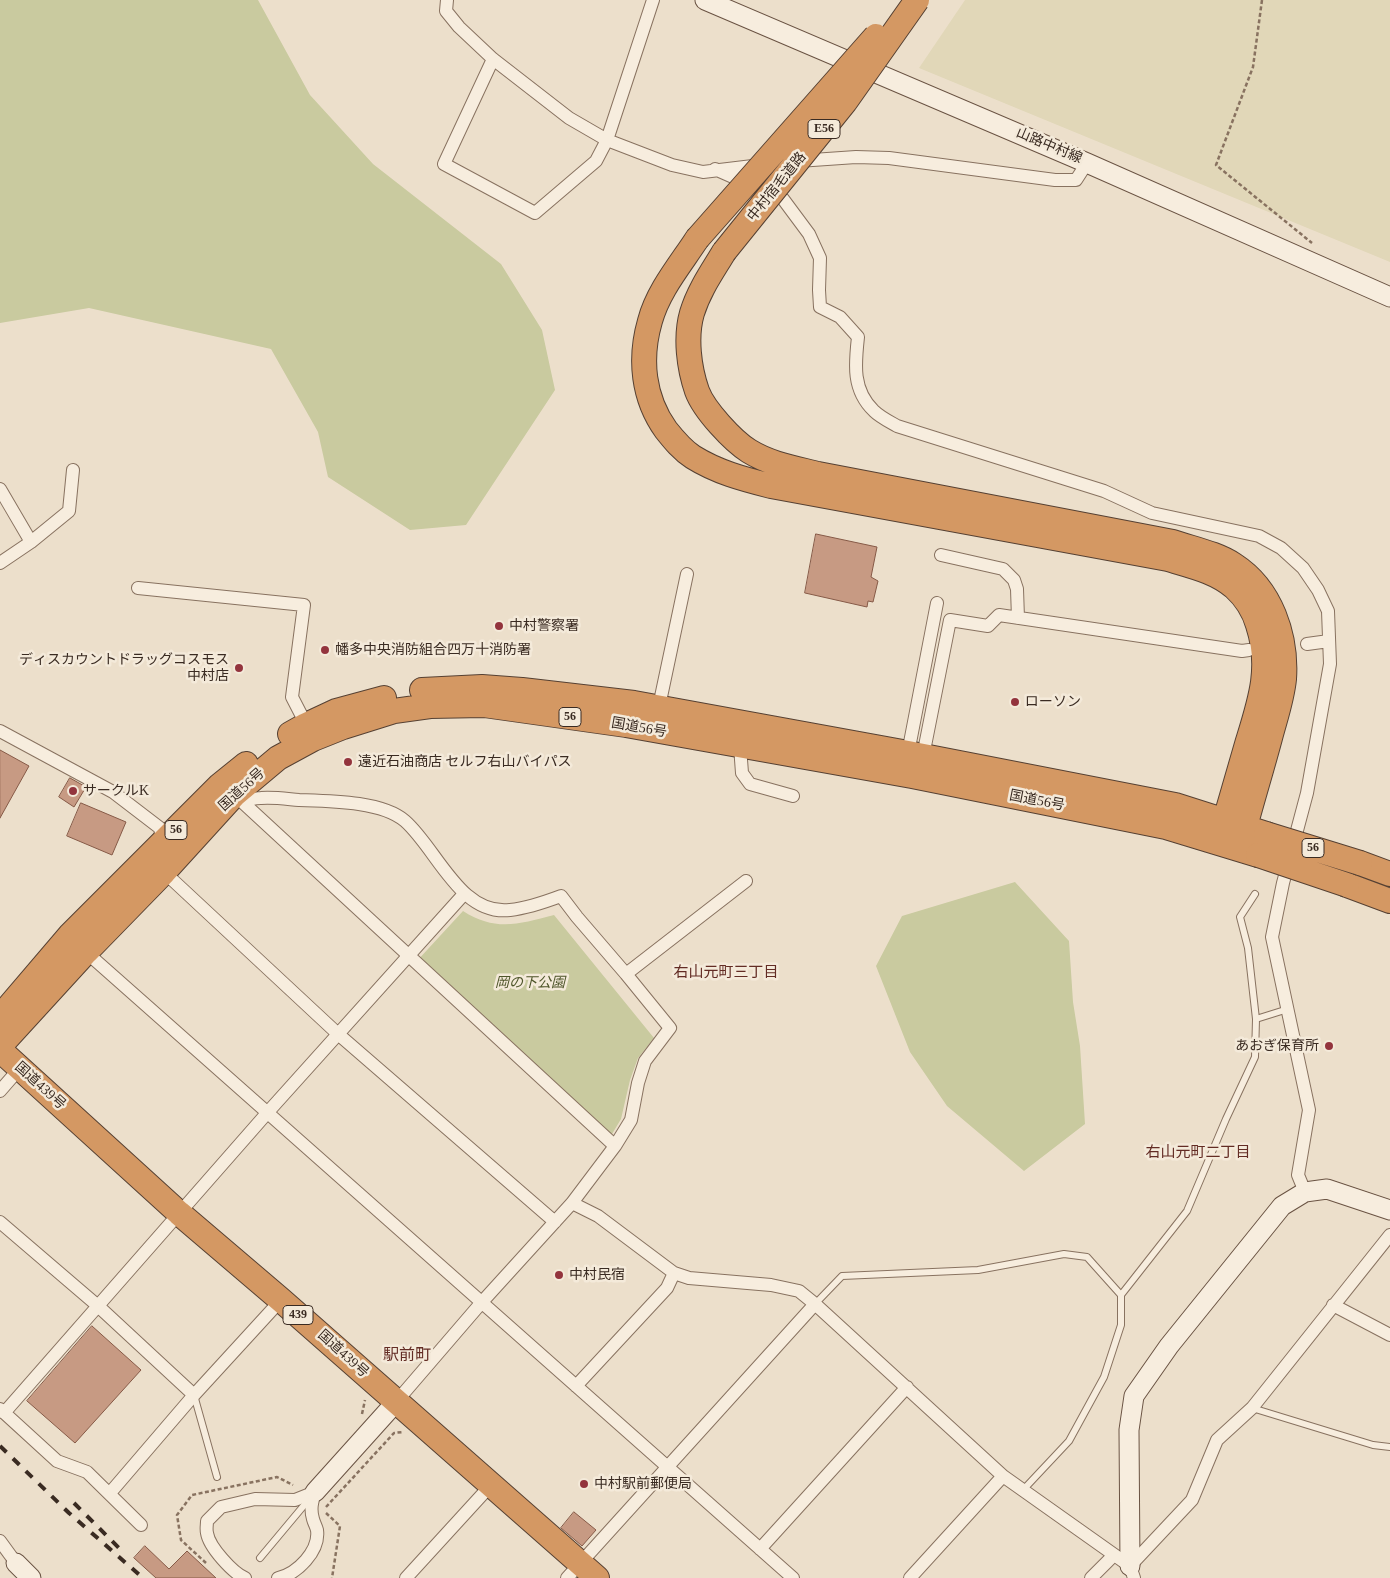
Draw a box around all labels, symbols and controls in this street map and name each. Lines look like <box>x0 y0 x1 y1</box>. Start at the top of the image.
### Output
road number: E56 <box>808 120 840 138</box>
street label: 山路中村線 <box>1014 125 1084 167</box>
street label: 中村宿毛道路 <box>744 149 810 225</box>
place label: 中村警察署 <box>509 618 579 634</box>
marker: 中村警察署 <box>493 620 505 632</box>
place label: 幡多中央消防組合四万十消防署 <box>335 642 531 658</box>
marker: 幡多中央消防組合四万十消防署 <box>319 644 331 656</box>
place label: ディスカウントドラッグコスモス 中村店 <box>19 652 229 684</box>
marker: ディスカウントドラッグコスモス 中村店 <box>233 662 245 674</box>
place label: ローソン <box>1025 694 1081 710</box>
marker: ローソン <box>1009 696 1021 708</box>
road number: 56 <box>559 708 581 726</box>
street label: 国道56号 <box>610 715 668 741</box>
place label: 遠近石油商店 セルフ右山バイパス <box>358 754 571 770</box>
marker: 遠近石油商店 セルフ右山バイパス <box>342 756 354 768</box>
street label: 国道56号 <box>216 765 268 815</box>
place label: サークルK <box>83 783 149 799</box>
marker: サークルK <box>67 785 79 797</box>
street label: 国道56号 <box>1008 787 1066 815</box>
road number: 56 <box>165 820 187 840</box>
road number: 56 <box>1302 838 1324 858</box>
district label: 右山元町三丁目 <box>674 964 778 982</box>
park label: 岡の下公園 <box>495 975 565 991</box>
place label: あおぎ保育所 <box>1235 1038 1319 1054</box>
marker: あおぎ保育所 <box>1323 1040 1335 1052</box>
street label: 国道439号 <box>11 1059 69 1113</box>
district label: 右山元町二丁目 <box>1146 1144 1250 1162</box>
place label: 中村民宿 <box>569 1267 625 1283</box>
marker: 中村民宿 <box>553 1269 565 1281</box>
road number: 439 <box>283 1306 313 1324</box>
street label: 国道439号 <box>314 1327 372 1381</box>
district label: 駅前町 <box>383 1346 431 1366</box>
place label: 中村駅前郵便局 <box>594 1476 692 1492</box>
marker: 中村駅前郵便局 <box>578 1478 590 1490</box>

